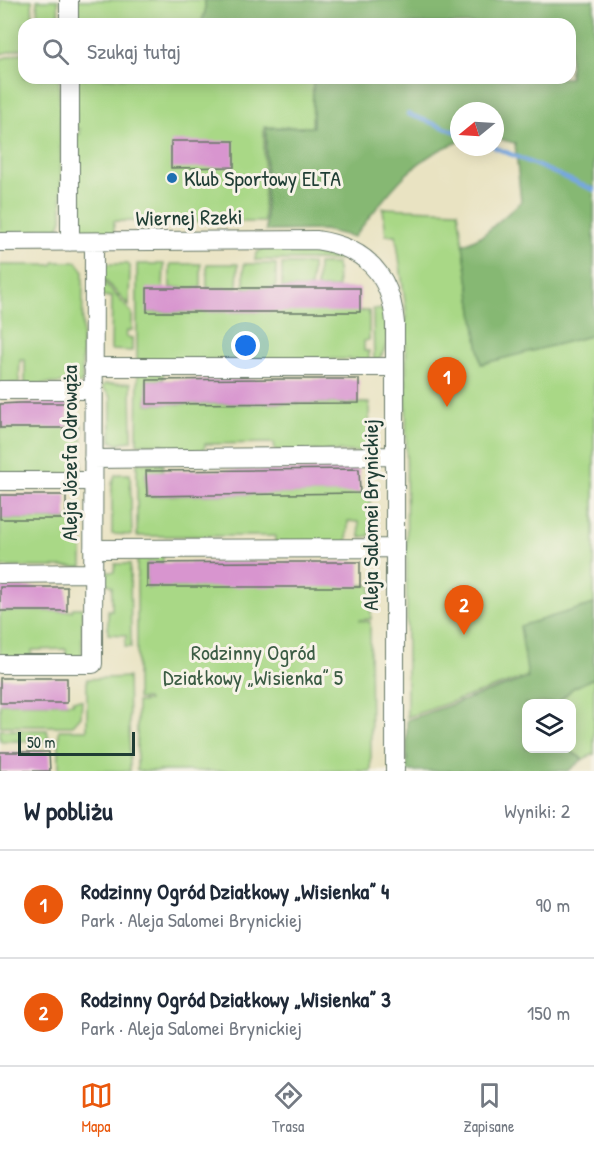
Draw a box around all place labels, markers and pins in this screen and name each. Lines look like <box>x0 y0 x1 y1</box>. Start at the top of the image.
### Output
place label: Klub Sportowy ELTA <box>184 163 341 193</box>
marker: Klub Sportowy ELTA <box>165 171 179 185</box>
pin: 1 <box>428 358 466 407</box>
pin: 2 <box>444 586 484 635</box>

